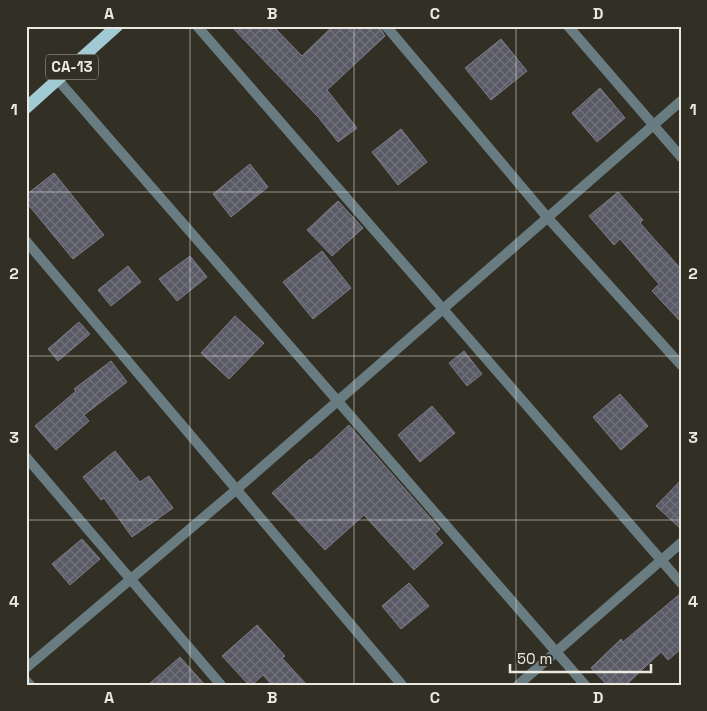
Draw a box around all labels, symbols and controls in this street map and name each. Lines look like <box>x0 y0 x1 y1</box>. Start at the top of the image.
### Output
text: A <box>104 3 114 24</box>
text: B <box>267 3 277 24</box>
text: C <box>430 3 440 24</box>
text: D <box>593 3 603 24</box>
road number: CA-13 <box>46 54 98 80</box>
text: 1 <box>10 99 18 120</box>
text: 1 <box>689 99 697 120</box>
text: 2 <box>9 263 19 284</box>
text: 2 <box>688 263 698 284</box>
text: 3 <box>9 427 19 448</box>
text: 3 <box>688 427 698 448</box>
text: 4 <box>9 591 19 612</box>
text: 4 <box>688 591 698 612</box>
scale bar <box>510 641 651 673</box>
text: 50 m <box>517 649 552 668</box>
text: A <box>104 687 114 708</box>
text: B <box>267 687 277 708</box>
text: C <box>430 687 440 708</box>
text: D <box>593 687 603 708</box>

